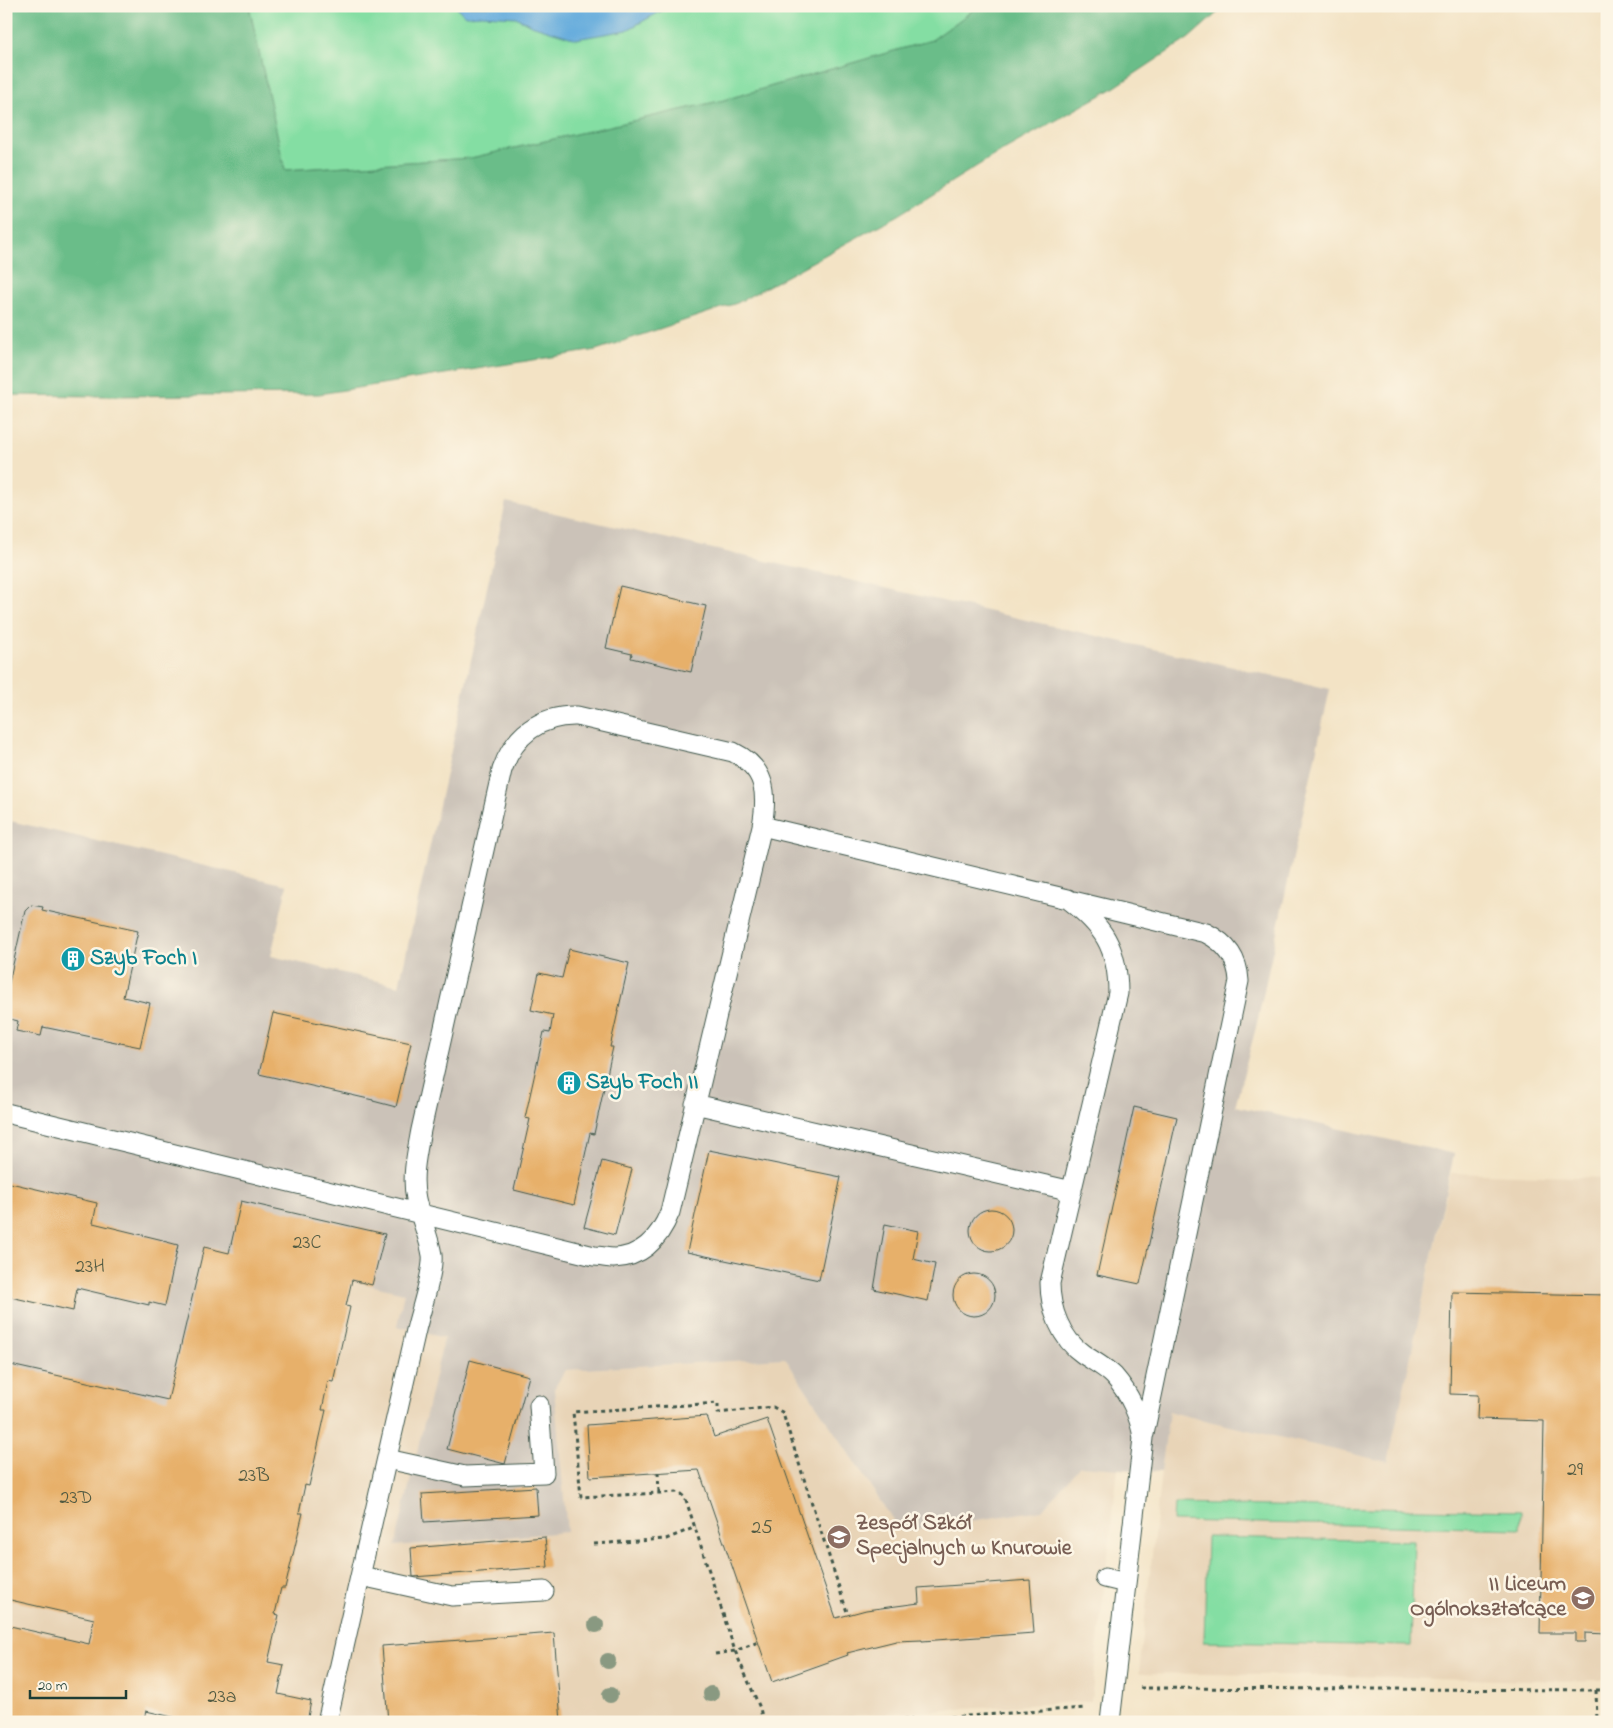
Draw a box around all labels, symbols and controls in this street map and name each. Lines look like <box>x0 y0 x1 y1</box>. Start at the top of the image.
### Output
place label: Szyb Foch I <box>90 943 197 976</box>
building icon: Szyb Foch I <box>60 946 86 972</box>
place label: Szyb Foch II <box>586 1067 698 1100</box>
building icon: Szyb Foch II <box>556 1070 582 1096</box>
house number: 23C <box>292 1229 322 1258</box>
house number: 23H <box>75 1253 105 1282</box>
house number: 29 <box>1567 1456 1583 1485</box>
house number: 23B <box>238 1462 270 1491</box>
house number: 23D <box>60 1484 92 1513</box>
place label: Zespół Szkół Specjalnych w Knurowie <box>856 1508 1073 1566</box>
house number: 25 <box>751 1514 773 1543</box>
school or university icon: Zespół Szkół Specjalnych w Knurowie <box>826 1524 852 1550</box>
place label: II Liceum Ogólnokształcące <box>1410 1569 1567 1627</box>
school or university icon: II Liceum Ogólnokształcące <box>1570 1585 1596 1611</box>
scale bar <box>30 1668 126 1700</box>
text: 20 m <box>38 1675 68 1697</box>
house number: 23a <box>208 1683 237 1712</box>

